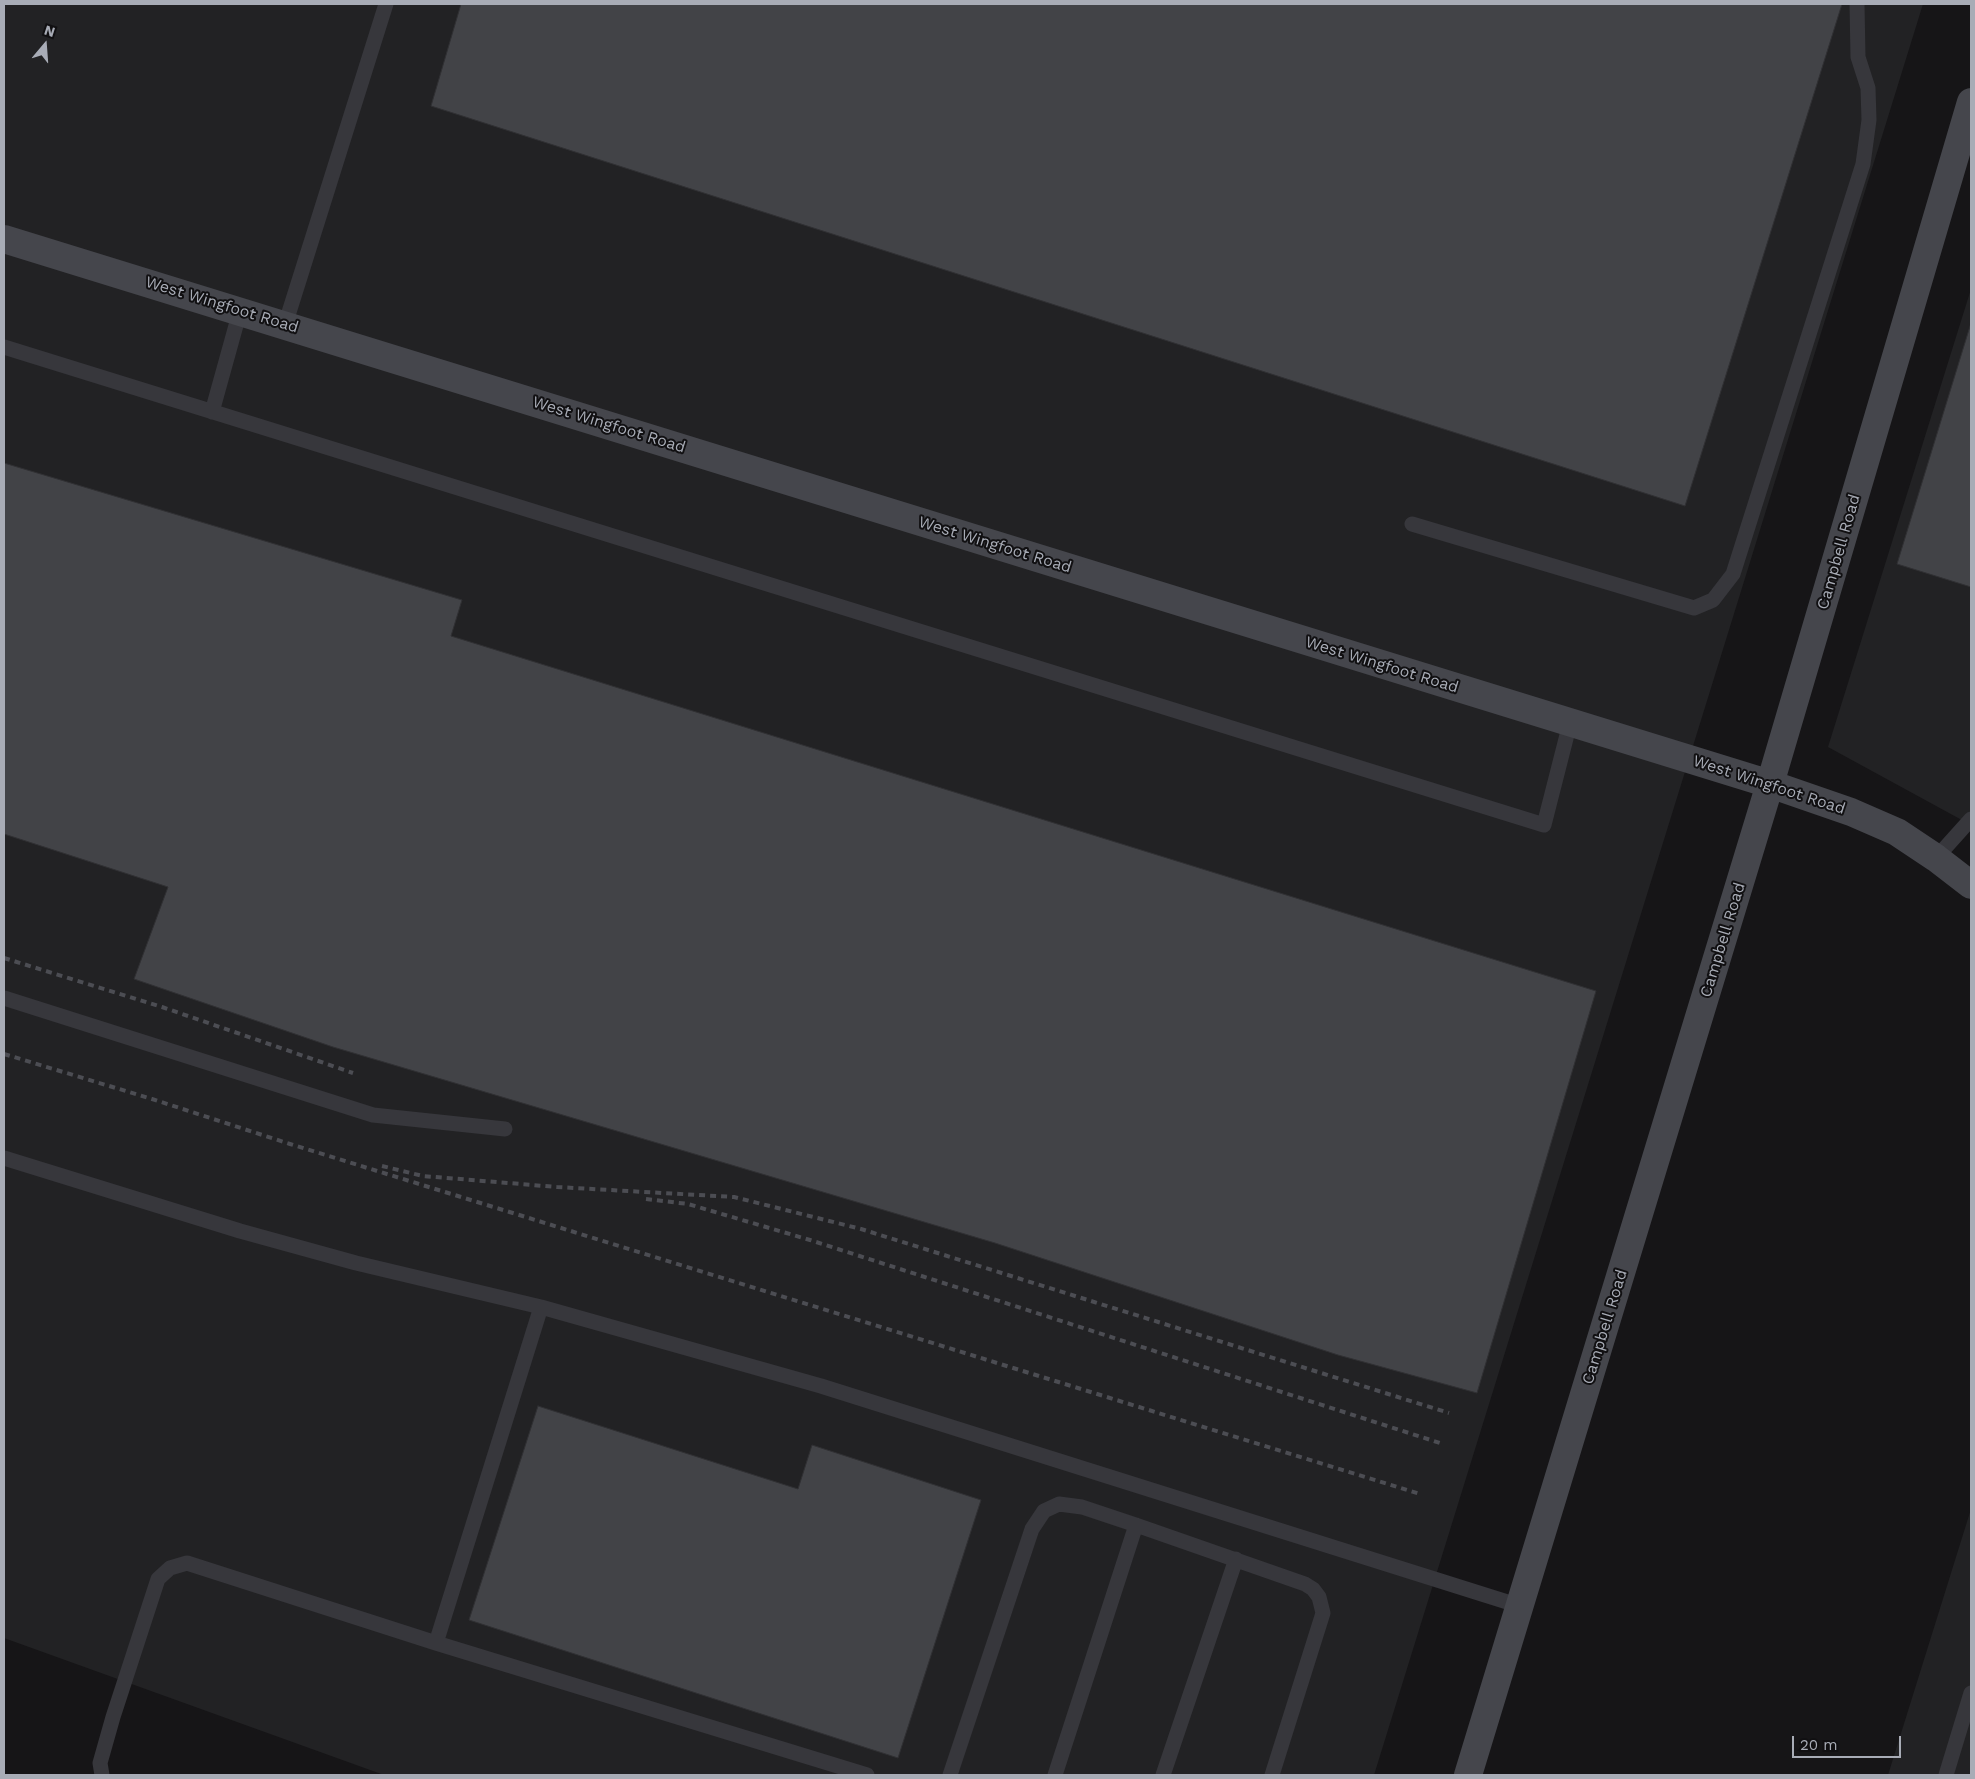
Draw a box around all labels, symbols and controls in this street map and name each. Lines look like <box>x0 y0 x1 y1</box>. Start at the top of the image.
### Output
north arrow <box>20 20 70 70</box>
text: N <box>42 22 57 40</box>
street label: West Wingfoot Road <box>143 273 301 337</box>
street label: West Wingfoot Road <box>530 393 688 457</box>
street label: Campbell Road <box>1813 492 1865 612</box>
street label: West Wingfoot Road <box>916 513 1074 577</box>
street label: West Wingfoot Road <box>1303 633 1461 697</box>
street label: West Wingfoot Road <box>1690 751 1848 819</box>
street label: Campbell Road <box>1696 880 1750 1000</box>
street label: Campbell Road <box>1578 1267 1632 1387</box>
scale bar <box>1795 1726 1904 1758</box>
text: 20 m <box>1800 1736 1838 1754</box>

